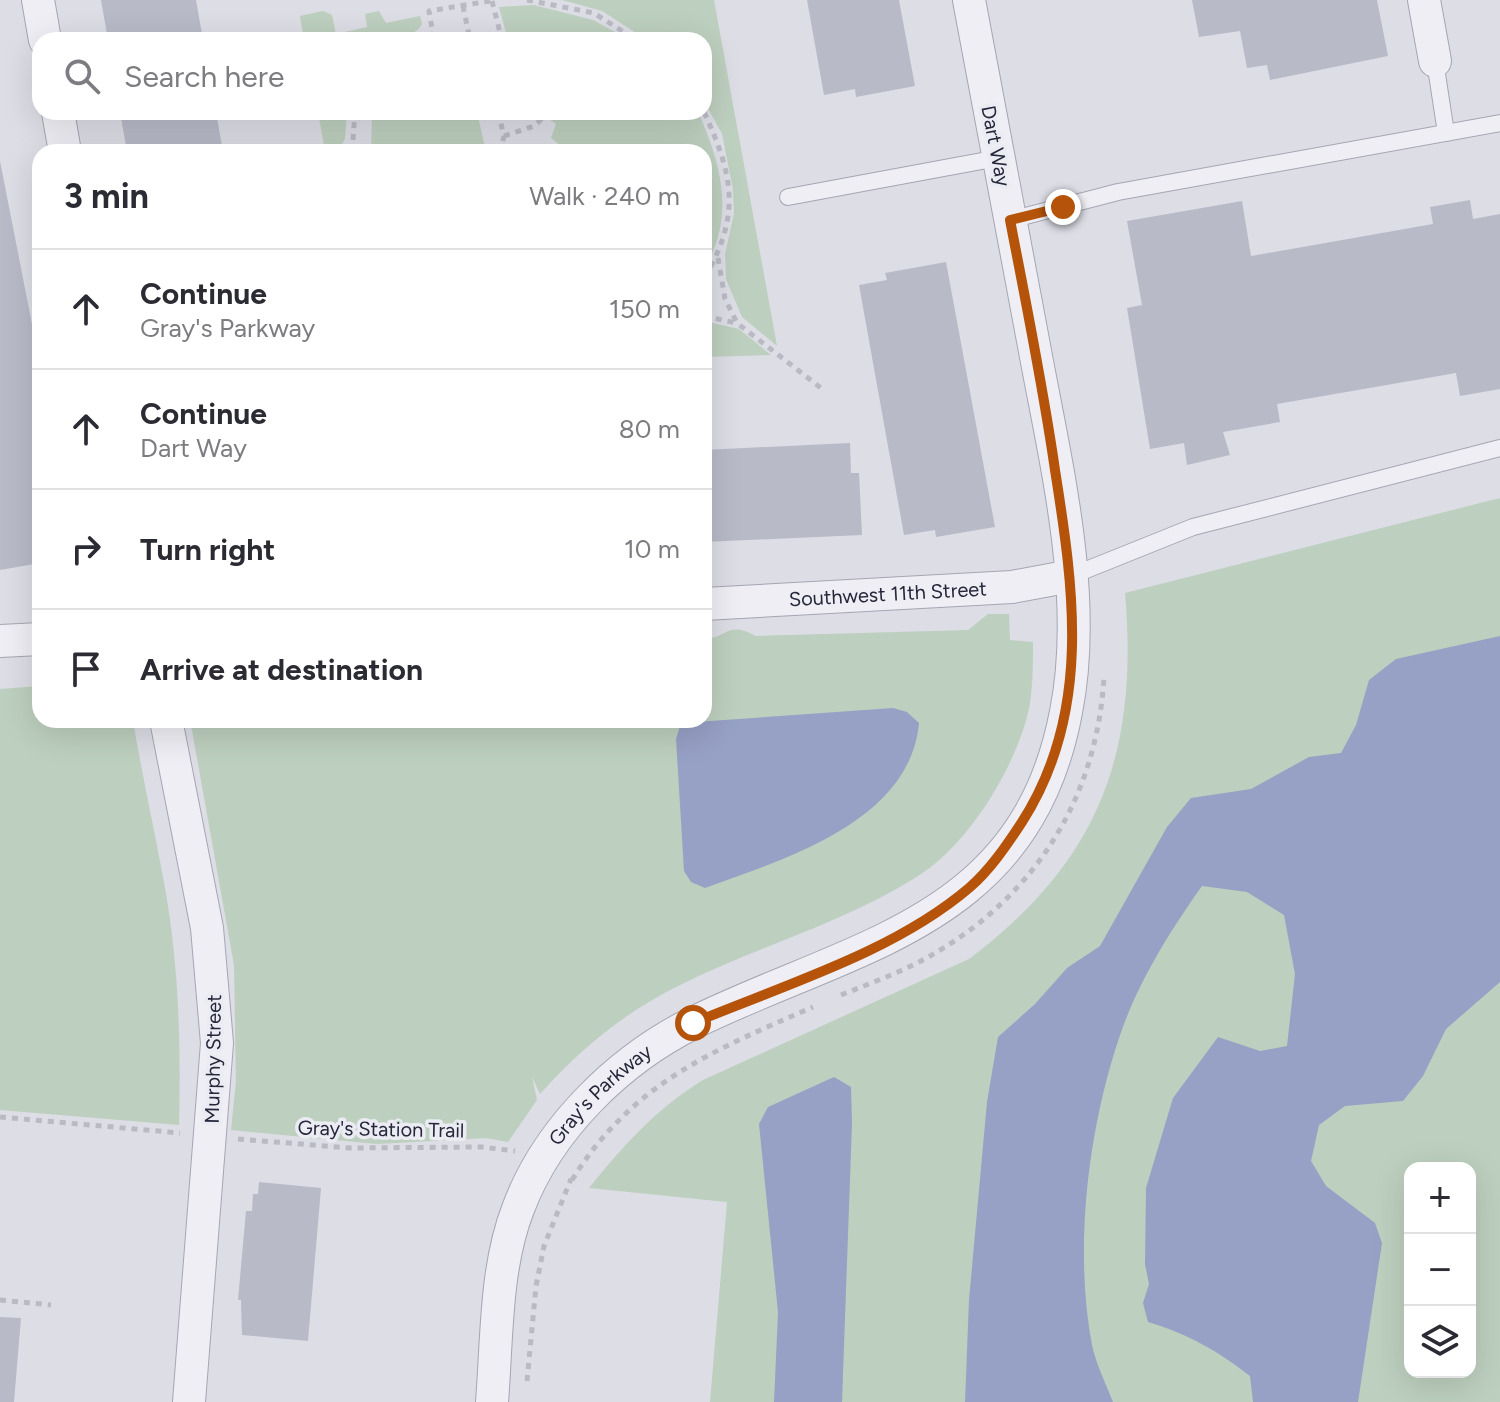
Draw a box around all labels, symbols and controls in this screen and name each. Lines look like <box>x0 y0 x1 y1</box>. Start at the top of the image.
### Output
search box <box>32 32 712 120</box>
icon: search <box>60 54 104 98</box>
text: Search here <box>124 58 284 95</box>
street label: Dart Way <box>976 103 1016 189</box>
text: 3 min <box>64 176 149 217</box>
text: Walk · 240 m <box>529 180 680 212</box>
route end <box>1045 189 1081 225</box>
text: Continue <box>140 275 267 312</box>
icon: ahead <box>64 287 108 331</box>
text: 150 m <box>609 293 680 325</box>
text: Gray's Parkway <box>140 312 315 344</box>
text: Continue <box>140 395 267 432</box>
icon: ahead <box>64 407 108 451</box>
text: 80 m <box>619 413 680 445</box>
text: Dart Way <box>140 432 247 464</box>
icon: right <box>64 527 108 571</box>
text: Turn right <box>140 531 275 568</box>
text: 10 m <box>624 533 680 565</box>
street label: Southwest 11th Street <box>788 576 987 611</box>
icon: arrive <box>64 647 108 691</box>
text: Arrive at destination <box>140 651 423 688</box>
street label: Murphy Street <box>200 994 226 1124</box>
route start <box>675 1005 711 1041</box>
street label: Gray's Parkway <box>543 1039 656 1150</box>
street label: Gray's Station Trail <box>297 1116 465 1142</box>
map controls <box>1404 1162 1476 1378</box>
button: + <box>1404 1162 1476 1234</box>
button: − <box>1404 1234 1476 1306</box>
button: layers <box>1404 1306 1476 1378</box>

